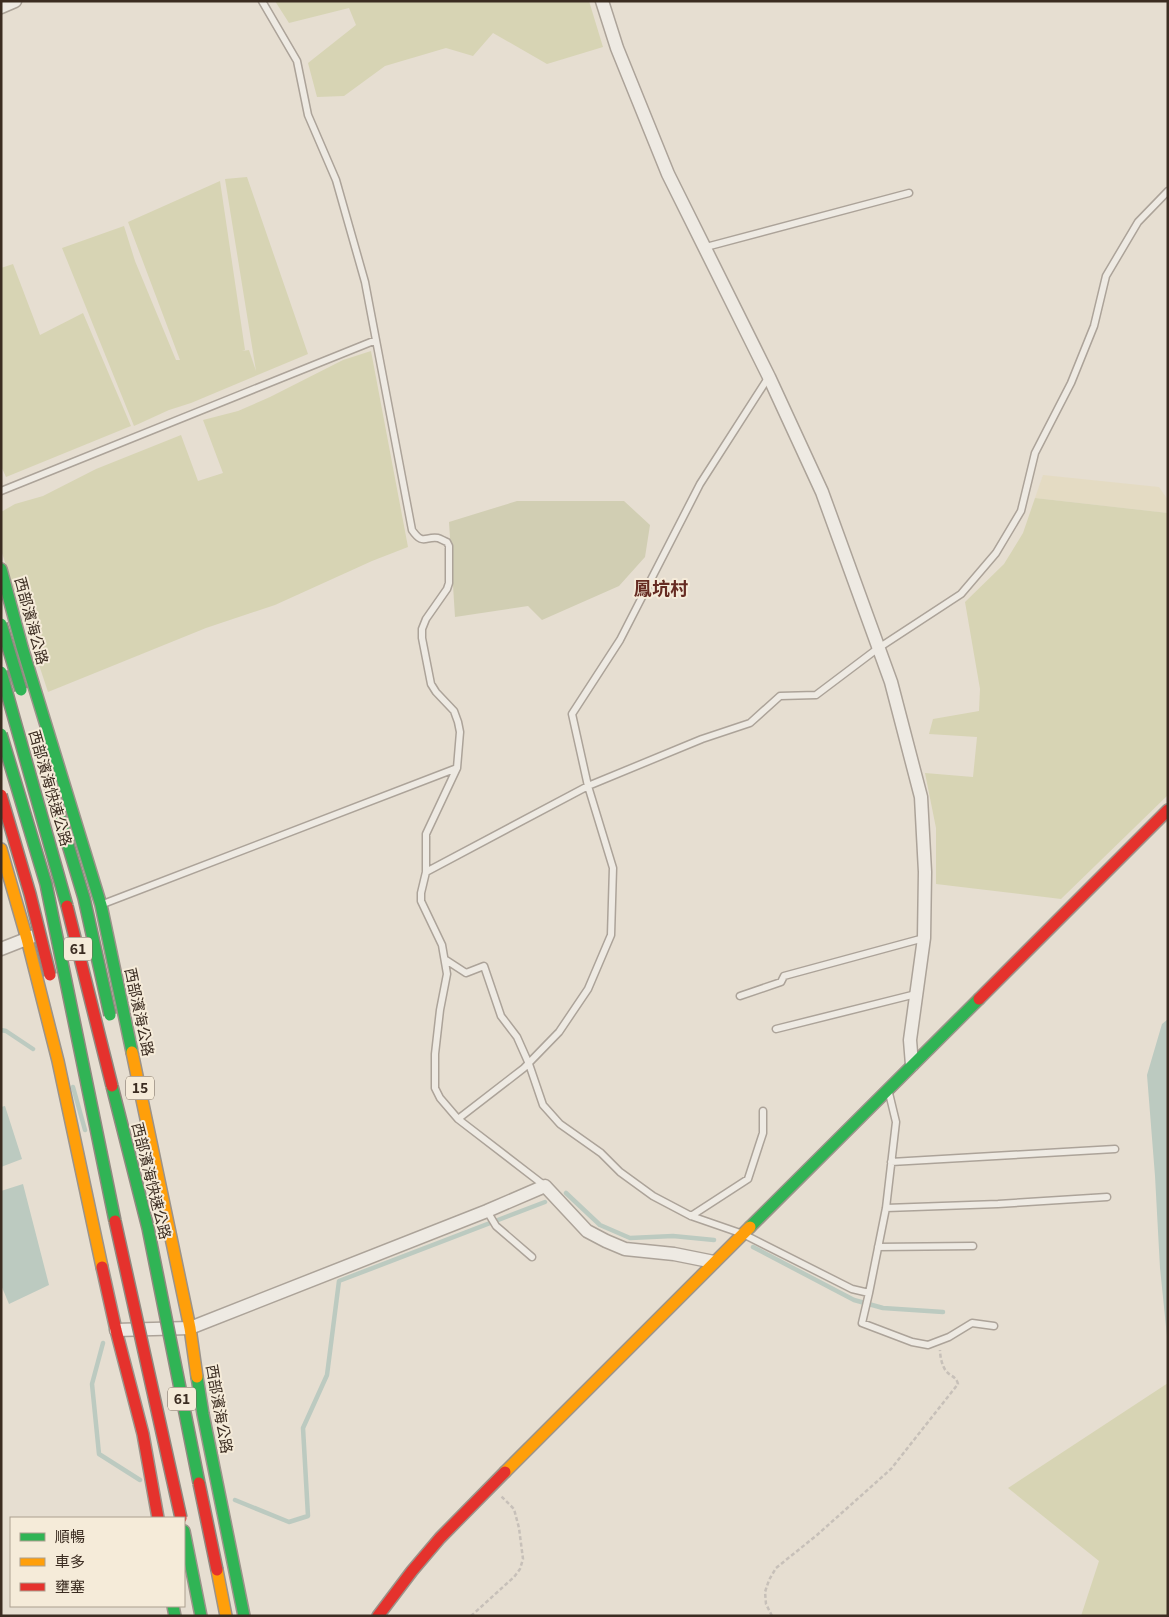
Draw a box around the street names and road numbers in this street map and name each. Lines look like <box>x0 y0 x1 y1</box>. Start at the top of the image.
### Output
street label: 西部濱海公路 <box>11 574 54 667</box>
street label: 西部濱海快速公路 <box>25 727 78 848</box>
road number: 61 <box>64 938 92 961</box>
street label: 西部濱海公路 <box>121 965 160 1058</box>
road number: 15 <box>126 1076 154 1100</box>
street label: 西部濱海快速公路 <box>128 1120 177 1241</box>
street label: 西部濱海公路 <box>202 1363 239 1455</box>
road number: 61 <box>168 1388 196 1410</box>

